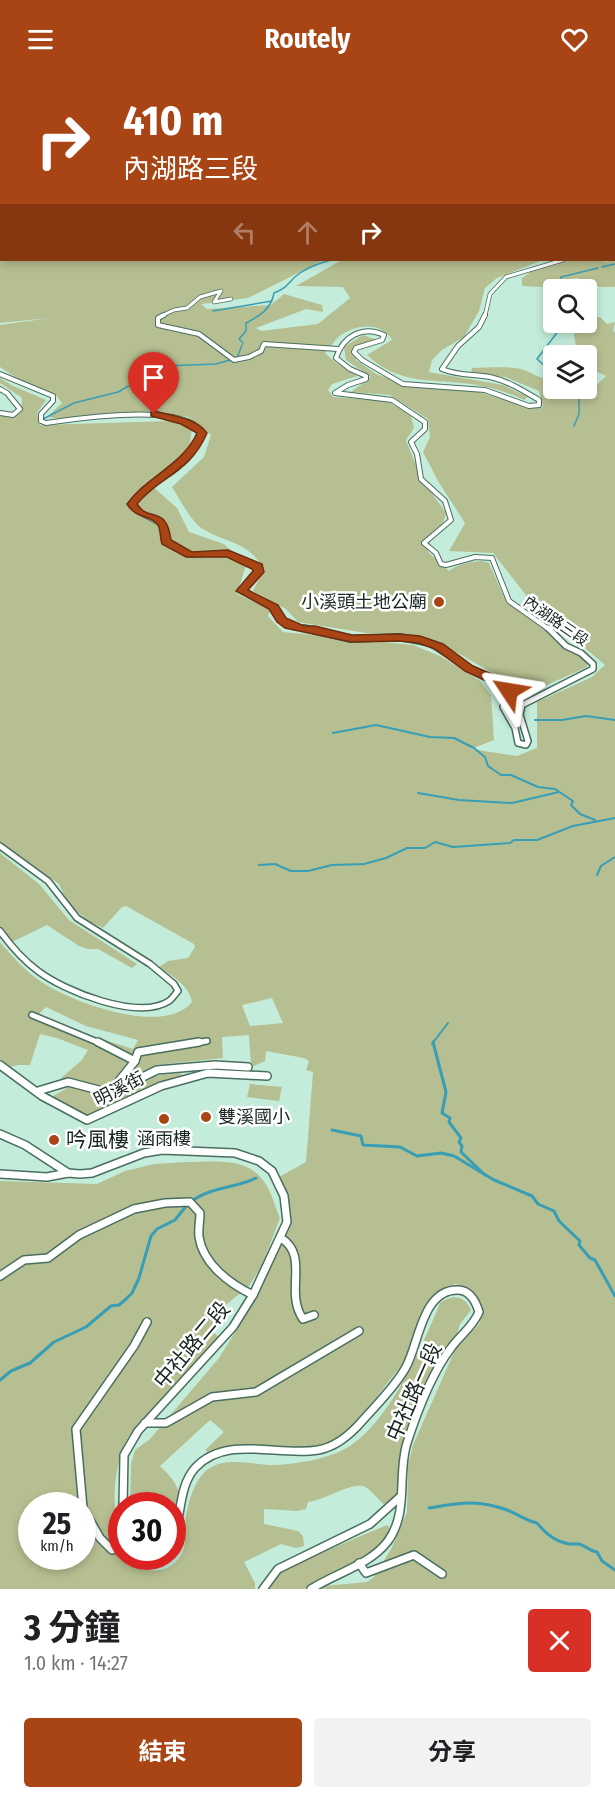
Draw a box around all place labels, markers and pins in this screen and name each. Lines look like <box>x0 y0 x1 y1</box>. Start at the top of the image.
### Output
pin <box>128 352 179 414</box>
place label: 小溪頭土地公廟 <box>301 591 427 613</box>
marker: 小溪頭土地公廟 <box>432 595 446 609</box>
place label: 雙溪國小 <box>218 1106 290 1128</box>
marker: 雙溪國小 <box>199 1110 213 1124</box>
marker: 涵雨樓 <box>157 1112 171 1126</box>
place label: 吟風樓 <box>66 1127 129 1153</box>
place label: 涵雨樓 <box>137 1128 191 1150</box>
marker: 吟風樓 <box>47 1133 61 1147</box>

